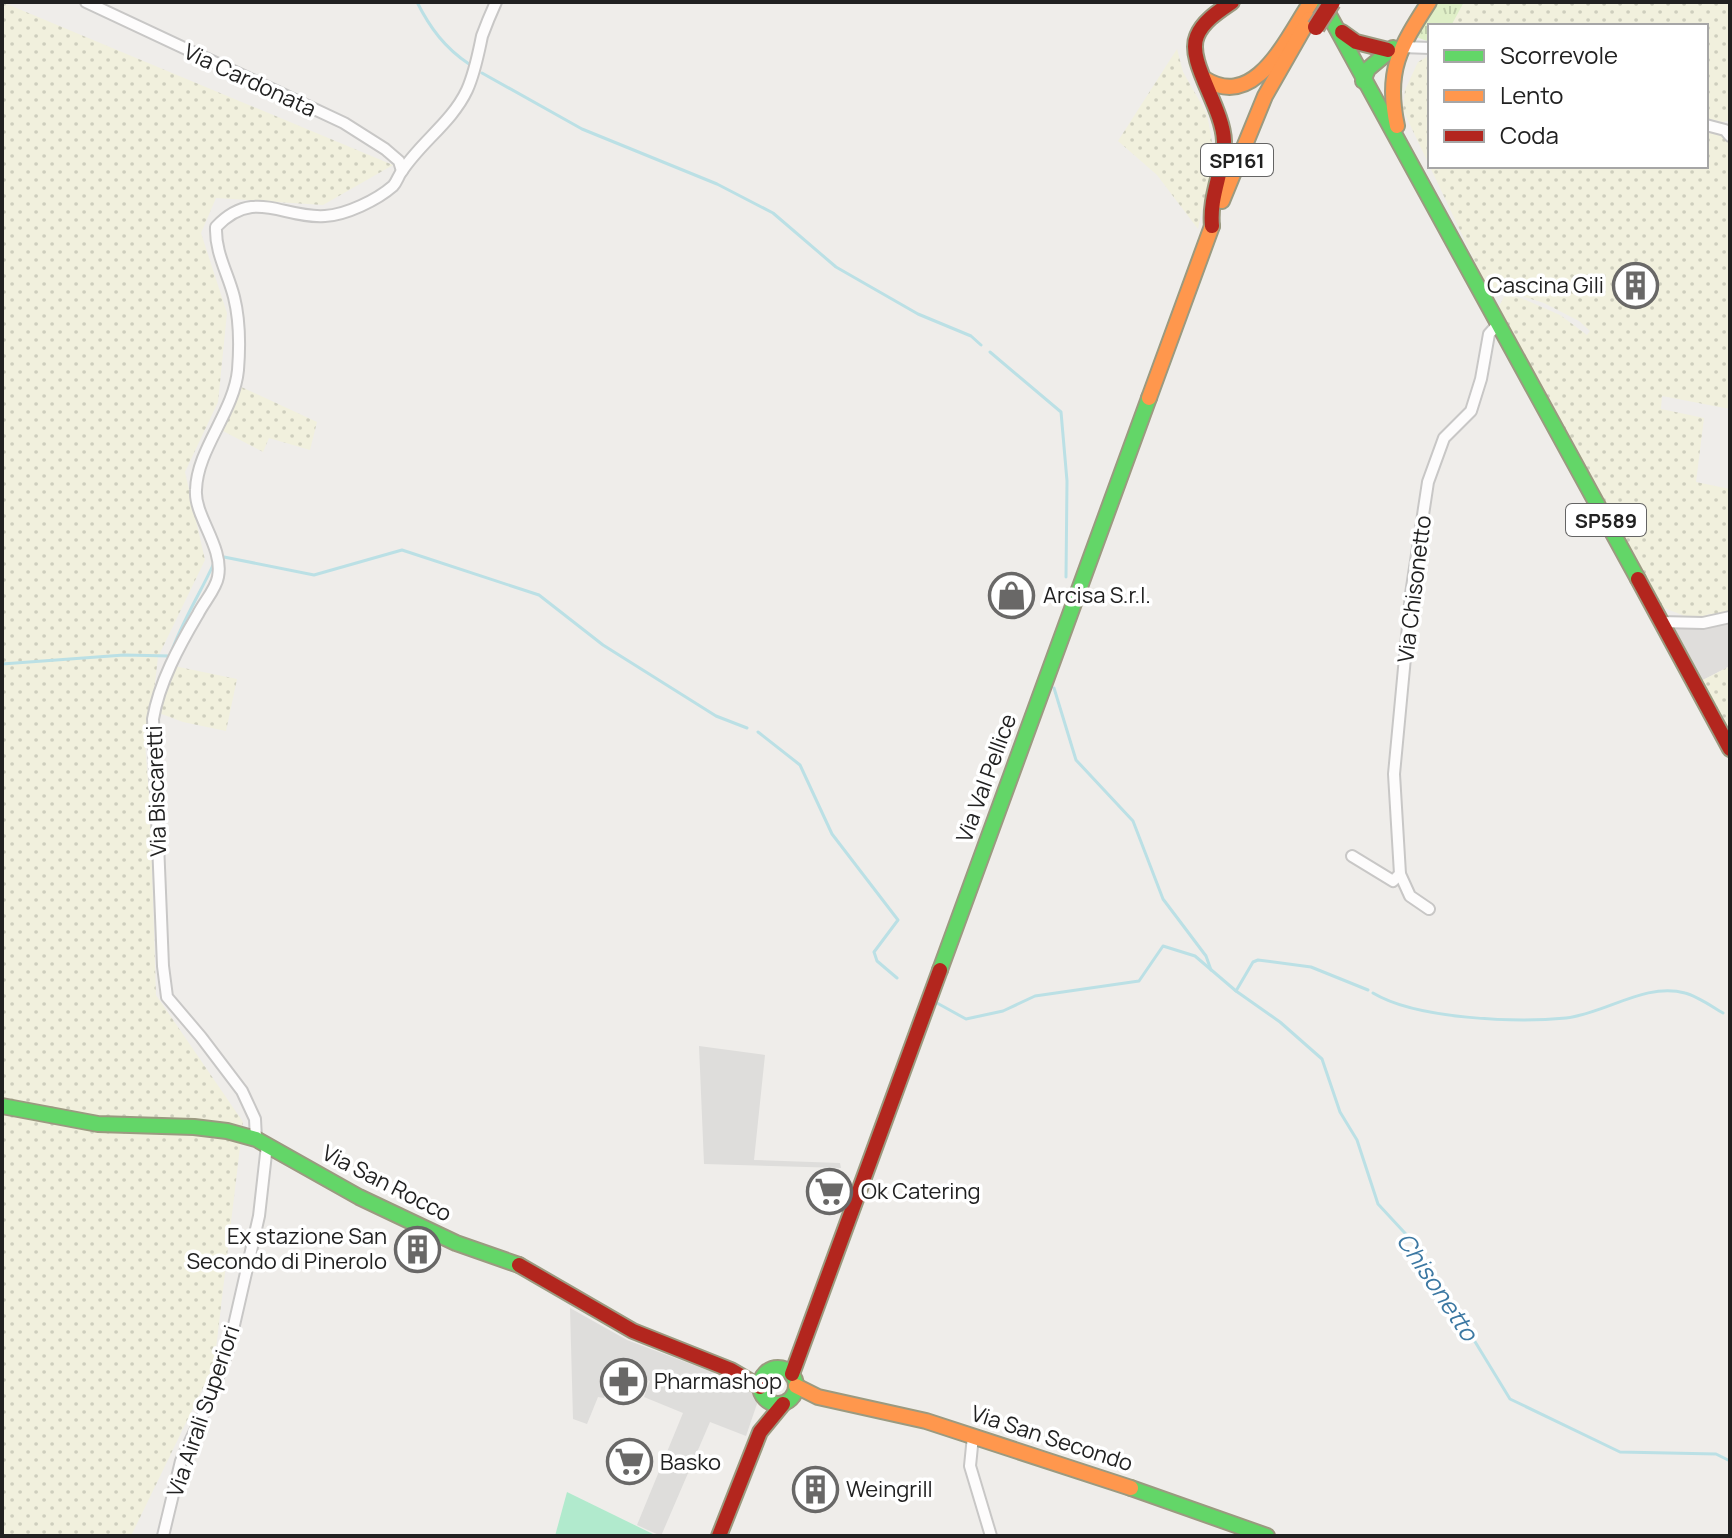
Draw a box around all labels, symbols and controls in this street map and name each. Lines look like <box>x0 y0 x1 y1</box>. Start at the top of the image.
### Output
legend <box>1428 24 1708 168</box>
street label: Via Cardonata <box>179 36 321 124</box>
text: Scorrevole <box>1500 38 1618 71</box>
text: Lento <box>1500 78 1564 111</box>
text: Coda <box>1500 118 1559 151</box>
road number: SP161 <box>1201 144 1273 176</box>
building icon: Cascina Gili <box>1611 261 1659 309</box>
place label: Cascina Gili <box>1487 270 1604 300</box>
road number: SP589 <box>1566 504 1646 536</box>
street label: Via Chisonetto <box>1390 514 1438 664</box>
shop icon: Arcisa S.r.l. <box>988 571 1036 619</box>
place label: Arcisa S.r.l. <box>1043 580 1151 610</box>
street label: Via Val Pellice <box>949 709 1023 846</box>
street label: Via Biscaretti <box>139 725 173 857</box>
street label: Via San Rocco <box>317 1138 457 1228</box>
supermarket icon: Ok Catering <box>806 1167 854 1215</box>
place label: Ok Catering <box>861 1176 981 1206</box>
place label: Ex stazione San Secondo di Pinerolo <box>187 1221 387 1276</box>
building icon: Ex stazione San Secondo di Pinerolo <box>394 1225 442 1273</box>
water label: Chisonetto <box>1390 1225 1487 1348</box>
street label: Via Airali Superiori <box>160 1321 246 1501</box>
pharmacy icon: Pharmashop <box>599 1357 647 1405</box>
place label: Pharmashop <box>654 1366 782 1396</box>
street label: Via San Secondo <box>967 1398 1137 1478</box>
supermarket icon: Basko <box>605 1438 653 1486</box>
place label: Basko <box>660 1447 721 1477</box>
building icon: Weingrill <box>791 1465 839 1513</box>
place label: Weingrill <box>846 1474 933 1504</box>

